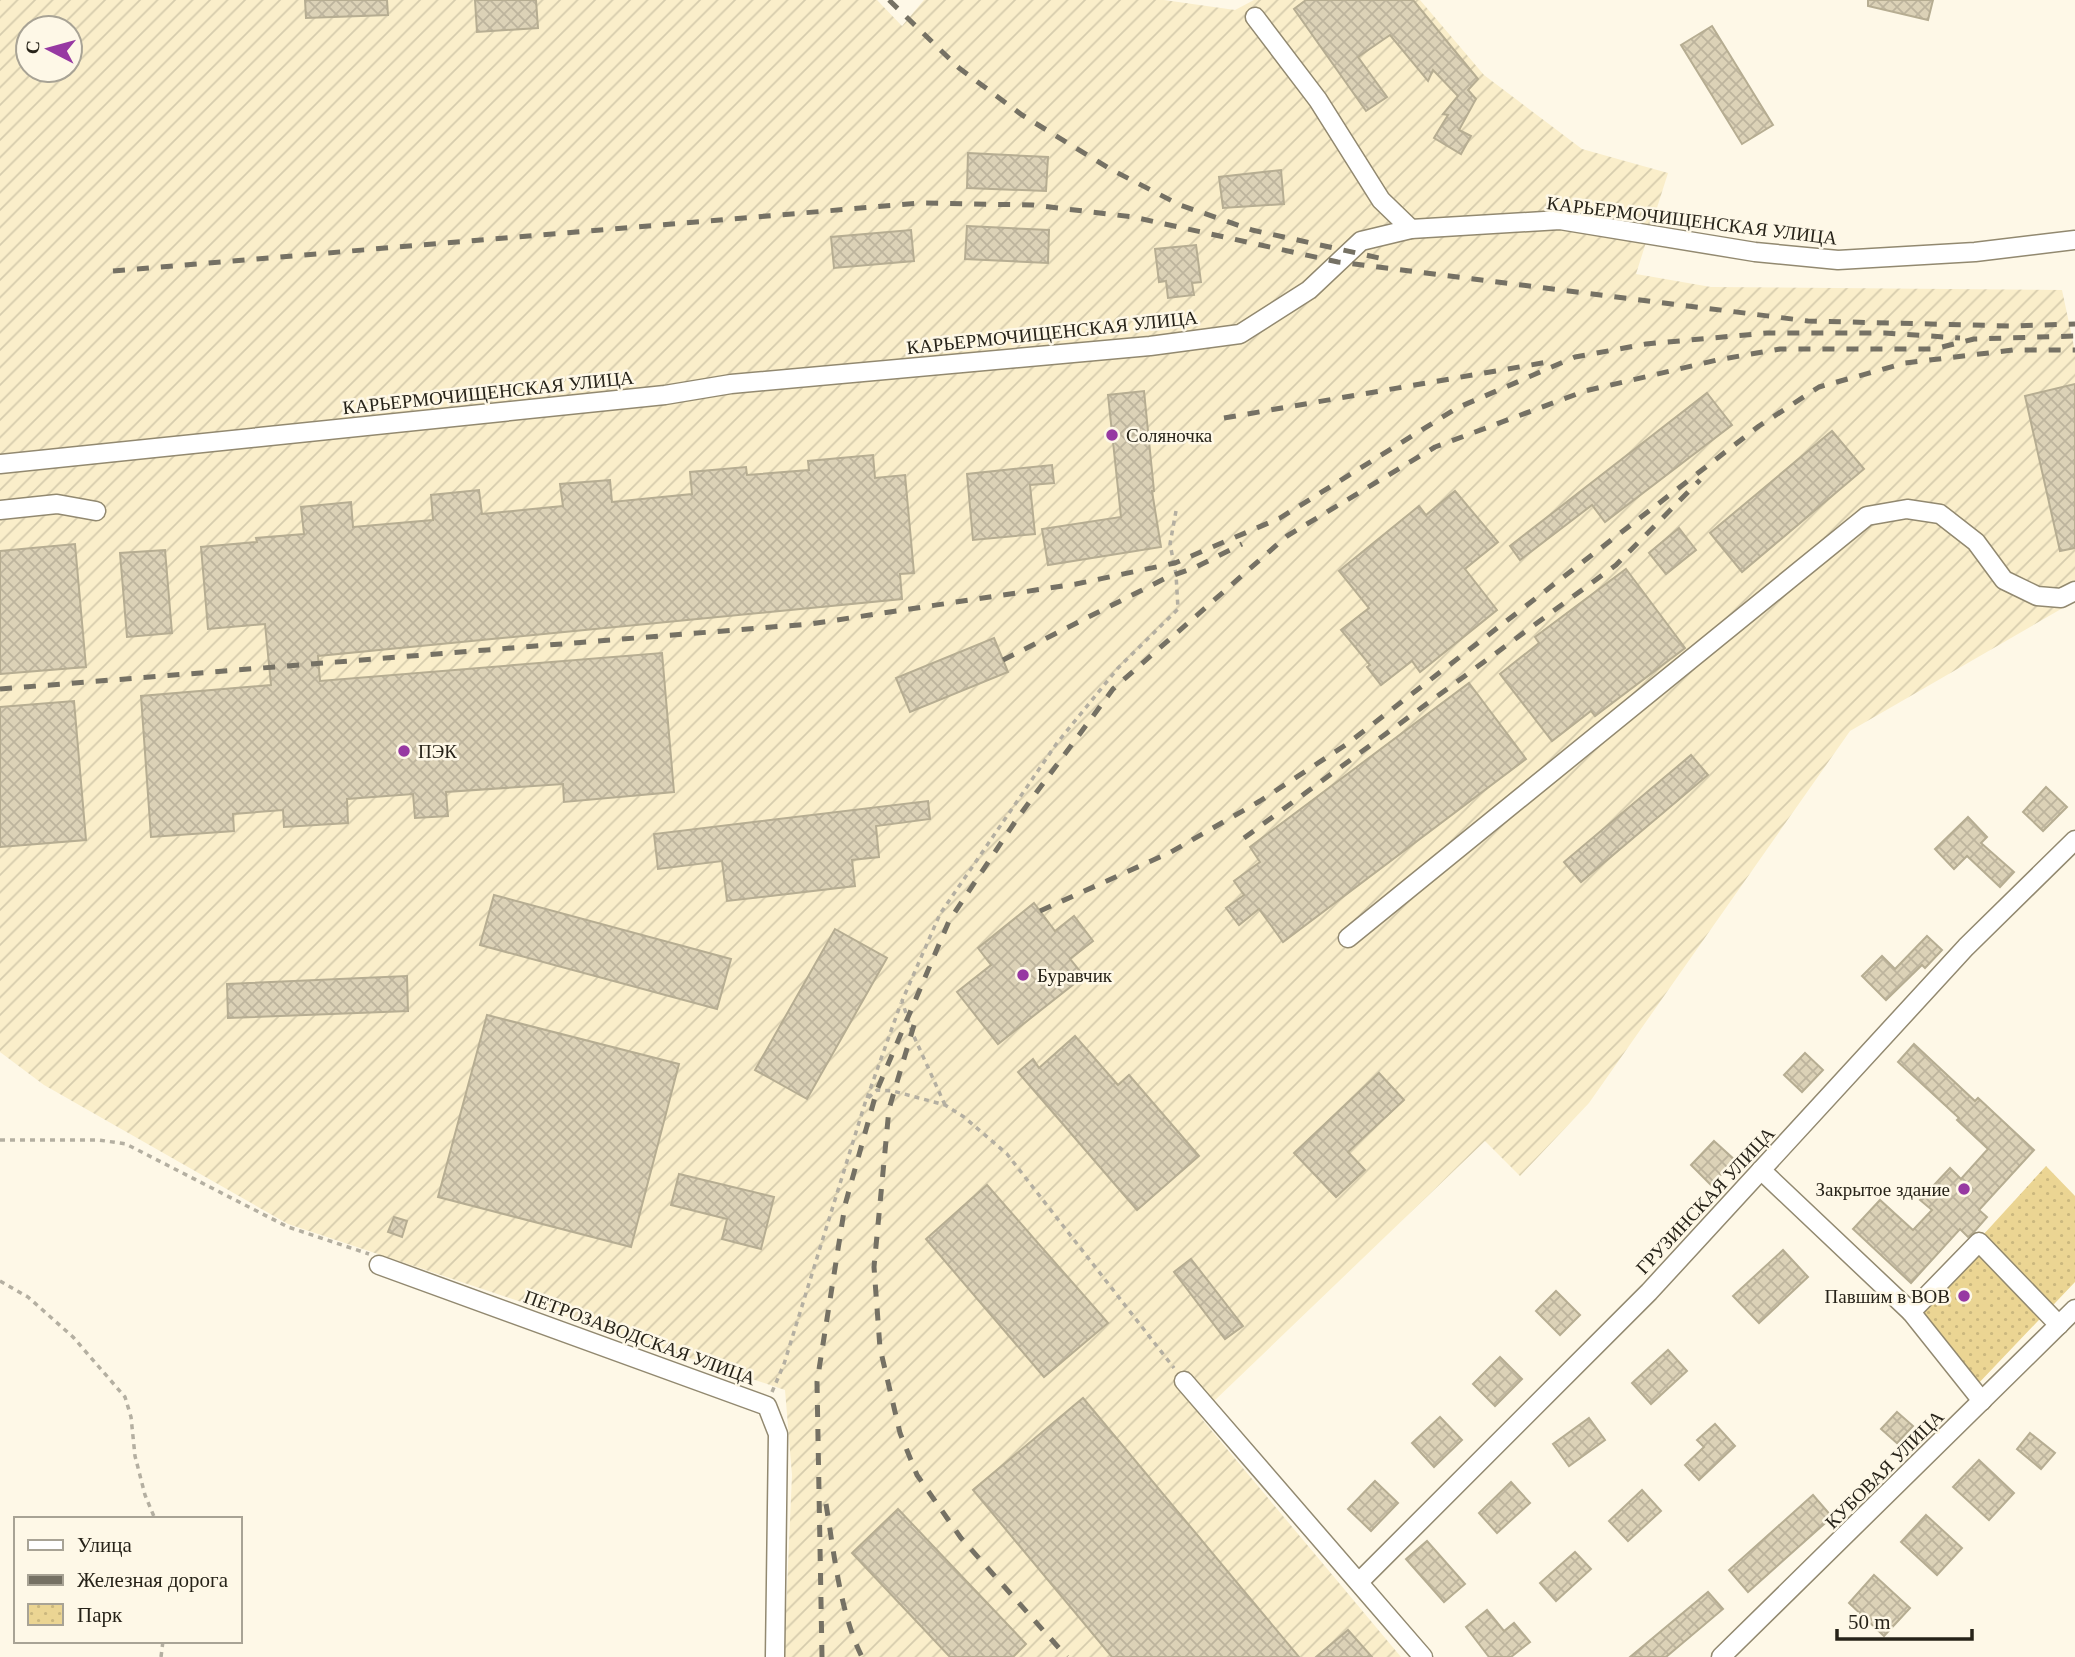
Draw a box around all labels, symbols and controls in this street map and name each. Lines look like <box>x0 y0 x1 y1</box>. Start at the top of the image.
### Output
north arrow <box>14 14 84 84</box>
text: С <box>21 39 44 55</box>
street label: КАРЬЕРМОЧИЩЕНСКАЯ УЛИЦА <box>1545 192 1839 249</box>
street label: КАРЬЕРМОЧИЩЕНСКАЯ УЛИЦА <box>905 307 1199 358</box>
street label: КАРЬЕРМОЧИЩЕНСКАЯ УЛИЦА <box>341 367 635 418</box>
place label: Соляночка <box>1126 425 1213 446</box>
marker: Соляночка <box>1104 427 1120 443</box>
place label: ПЭК <box>418 741 457 762</box>
marker: ПЭК <box>396 743 412 759</box>
place label: Буравчик <box>1037 965 1113 986</box>
marker: Буравчик <box>1015 967 1031 983</box>
street label: ГРУЗИНСКАЯ УЛИЦА <box>1632 1122 1779 1278</box>
place label: Закрытое здание <box>1816 1179 1950 1200</box>
marker: Закрытое здание <box>1956 1181 1972 1197</box>
street label: ПЕТРОЗАВОДСКАЯ УЛИЦА <box>521 1286 759 1389</box>
place label: Павшим в ВОВ <box>1825 1286 1950 1307</box>
marker: Павшим в ВОВ <box>1956 1288 1972 1304</box>
street label: КУБОВАЯ УЛИЦА <box>1821 1406 1948 1533</box>
legend <box>14 1517 242 1643</box>
text: Улица <box>77 1533 132 1557</box>
text: Железная дорога <box>77 1568 229 1592</box>
scale bar <box>1837 1598 1972 1642</box>
text: Парк <box>77 1603 123 1627</box>
text: 50 m <box>1848 1610 1891 1634</box>

